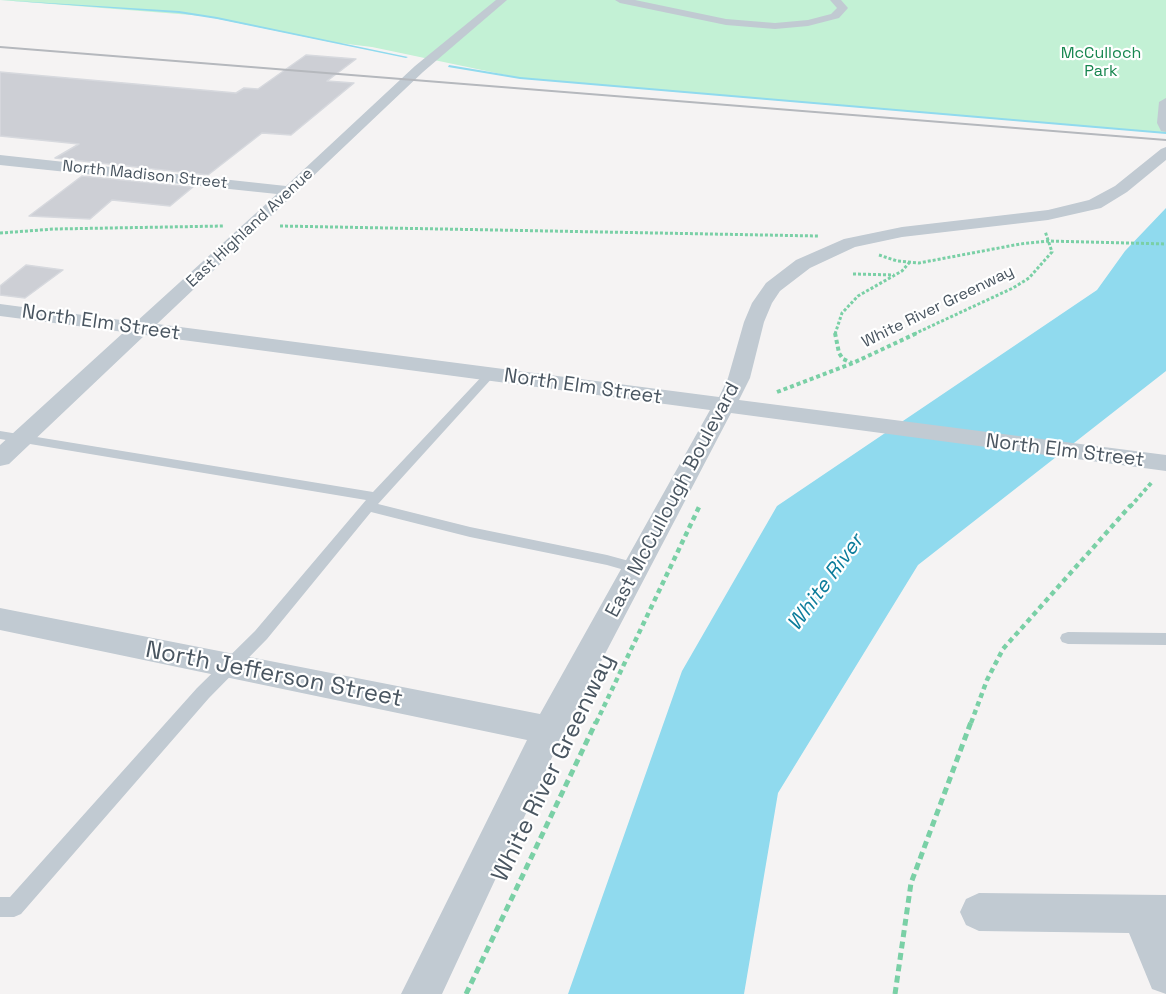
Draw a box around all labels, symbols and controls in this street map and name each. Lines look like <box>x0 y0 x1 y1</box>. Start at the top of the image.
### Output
park label: McCulloch Park <box>1061 44 1141 82</box>
street label: North Madison Street <box>61 157 229 193</box>
street label: East Highland Avenue <box>183 164 317 292</box>
street label: White River Greenway <box>859 262 1017 352</box>
street label: North Elm Street <box>20 300 182 346</box>
street label: North Elm Street <box>502 364 664 410</box>
street label: East McCullough Boulevard <box>601 378 745 622</box>
street label: North Elm Street <box>984 429 1146 473</box>
water label: White River <box>783 530 869 636</box>
street label: North Jefferson Street <box>143 636 405 714</box>
street label: White River Greenway <box>486 649 622 887</box>

